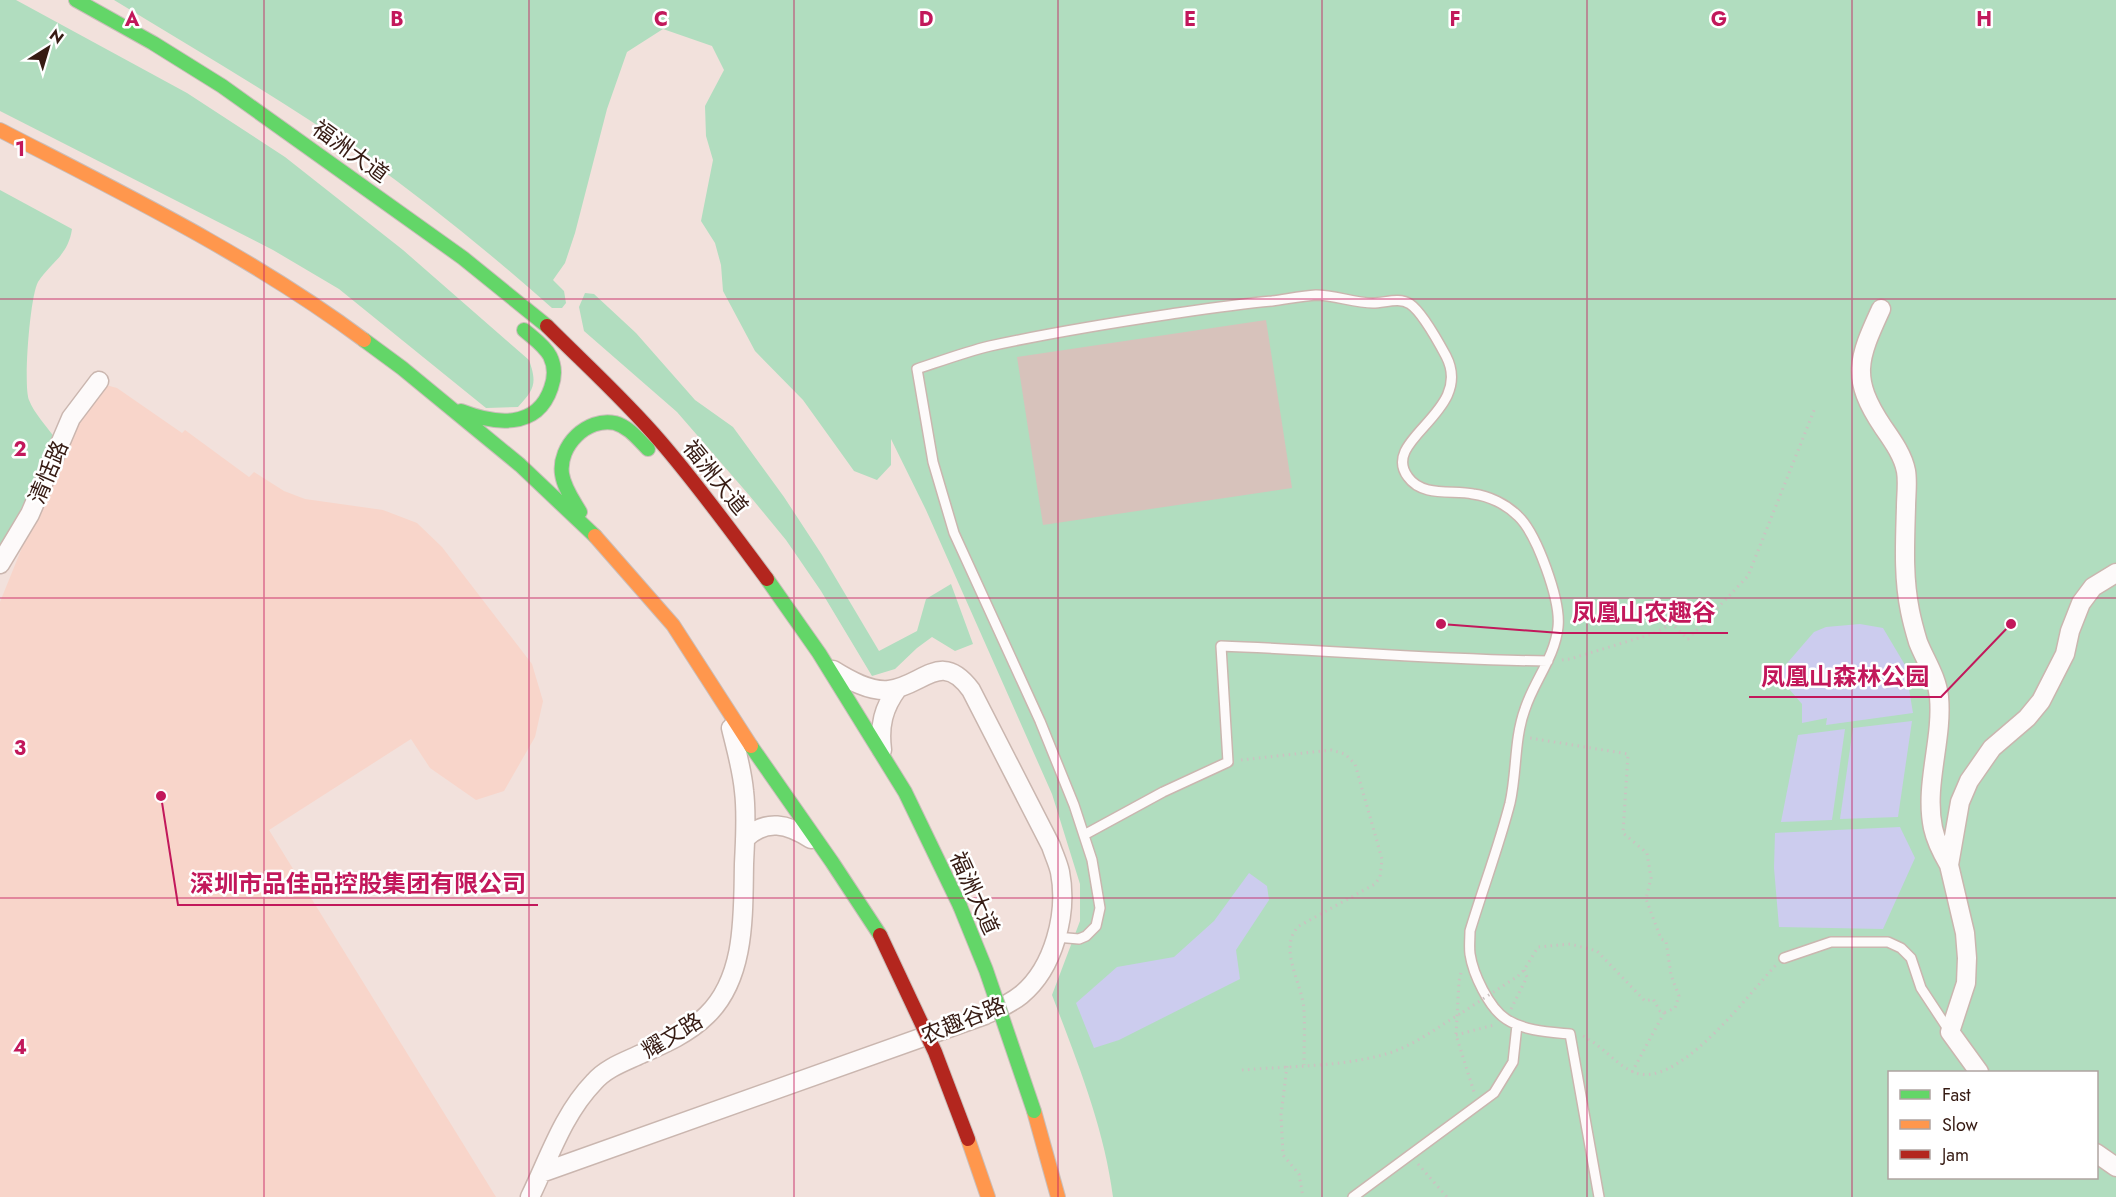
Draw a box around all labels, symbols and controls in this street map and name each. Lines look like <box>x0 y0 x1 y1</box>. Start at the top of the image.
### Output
text: A <box>124 5 140 34</box>
text: B <box>390 5 404 34</box>
text: C <box>654 5 668 34</box>
text: D <box>919 5 933 34</box>
text: E <box>1184 5 1196 34</box>
text: F <box>1449 5 1461 34</box>
text: G <box>1711 5 1727 34</box>
text: H <box>1976 5 1992 34</box>
north arrow <box>18 18 78 78</box>
text: N <box>45 23 69 49</box>
street label: 福洲大道 <box>306 112 396 190</box>
text: 1 <box>15 135 25 164</box>
street label: 福洲大道 <box>676 433 756 521</box>
text: 2 <box>13 435 27 464</box>
street label: 清恬路 <box>20 435 76 509</box>
callout: 凤凰山农趣谷 <box>1560 591 1728 633</box>
text: 凤凰山农趣谷 <box>1572 595 1716 630</box>
callout: 凤凰山森林公园 <box>1749 655 1941 697</box>
text: 凤凰山森林公园 <box>1761 659 1929 694</box>
text: 3 <box>14 734 26 763</box>
street label: 福洲大道 <box>942 846 1008 940</box>
callout: 深圳市品佳品控股集团有限公司 <box>178 863 538 905</box>
text: 深圳市品佳品控股集团有限公司 <box>190 866 526 901</box>
street label: 农趣谷路 <box>916 989 1010 1051</box>
street label: 耀文路 <box>635 1004 709 1066</box>
text: 4 <box>13 1033 27 1062</box>
legend <box>1888 1071 2098 1179</box>
text: Fast <box>1942 1082 1971 1108</box>
text: Slow <box>1942 1112 1979 1138</box>
text: Jam <box>1940 1142 1969 1168</box>

